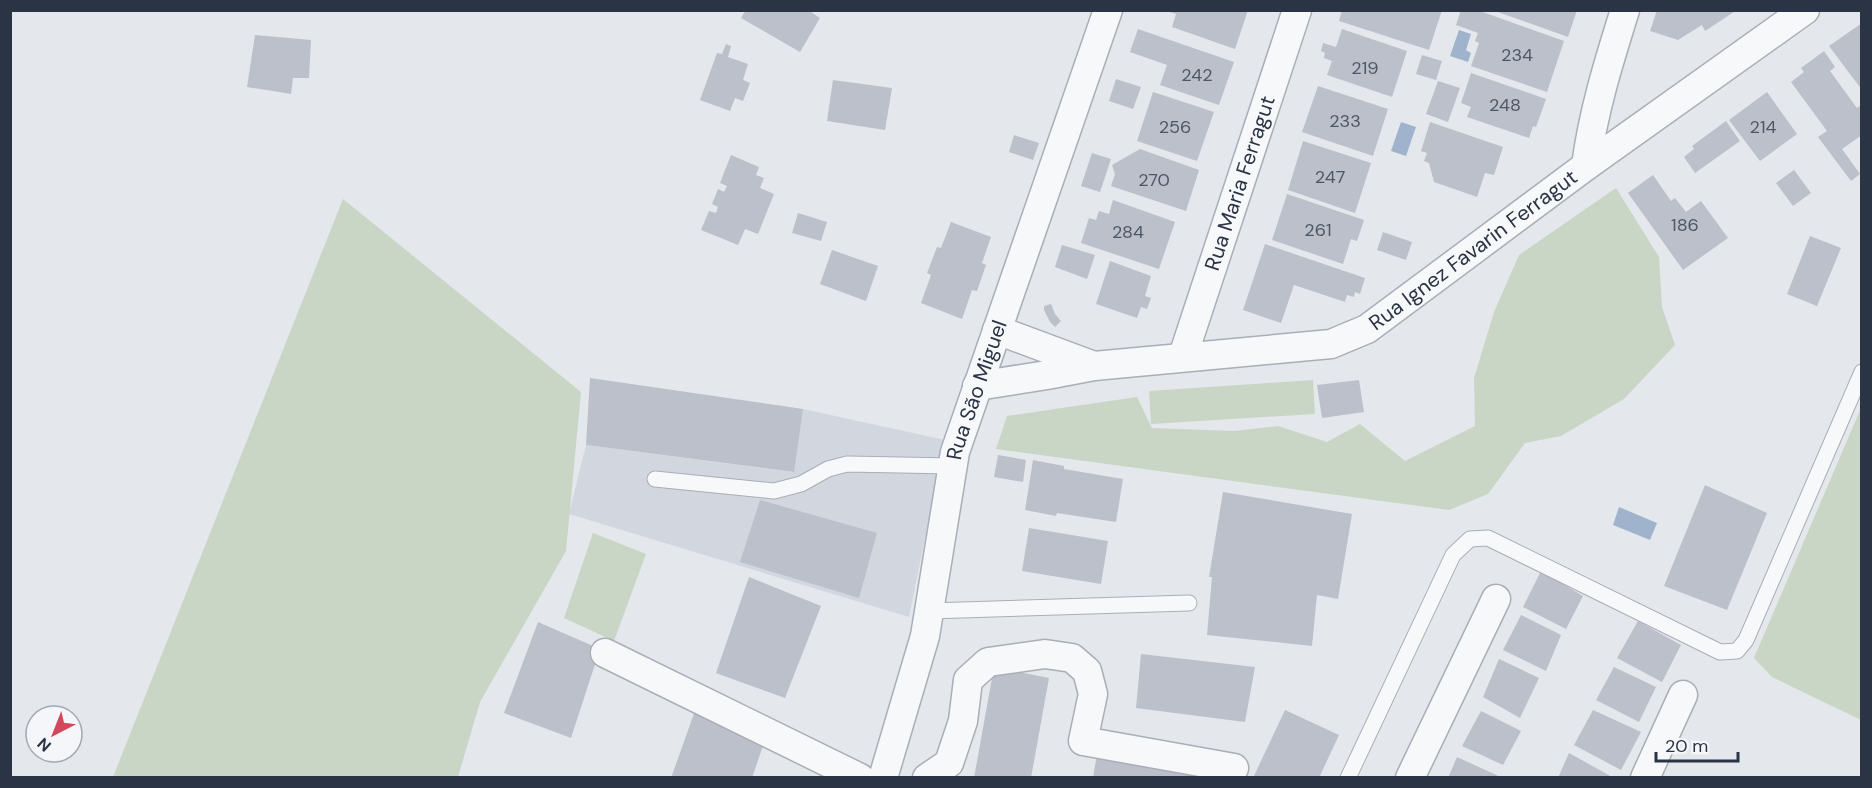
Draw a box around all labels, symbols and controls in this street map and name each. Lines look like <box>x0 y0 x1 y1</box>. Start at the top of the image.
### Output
house number: 234 <box>1501 43 1533 67</box>
house number: 219 <box>1351 56 1379 80</box>
house number: 242 <box>1181 63 1213 87</box>
street label: Rua Maria Ferragut <box>1198 92 1282 274</box>
house number: 248 <box>1489 93 1521 117</box>
house number: 233 <box>1329 109 1361 133</box>
house number: 256 <box>1159 115 1191 139</box>
house number: 214 <box>1750 115 1777 139</box>
street label: Rua Ignez Favarin Ferragut <box>1363 163 1583 337</box>
house number: 247 <box>1315 165 1345 189</box>
house number: 270 <box>1138 168 1170 192</box>
house number: 186 <box>1671 213 1699 237</box>
house number: 261 <box>1304 218 1332 242</box>
house number: 284 <box>1112 220 1144 244</box>
street label: Rua São Miguel <box>940 316 1014 462</box>
north arrow <box>24 704 84 764</box>
scale bar <box>1656 725 1738 763</box>
text: N <box>33 733 56 756</box>
text: 20 m <box>1665 734 1708 758</box>

